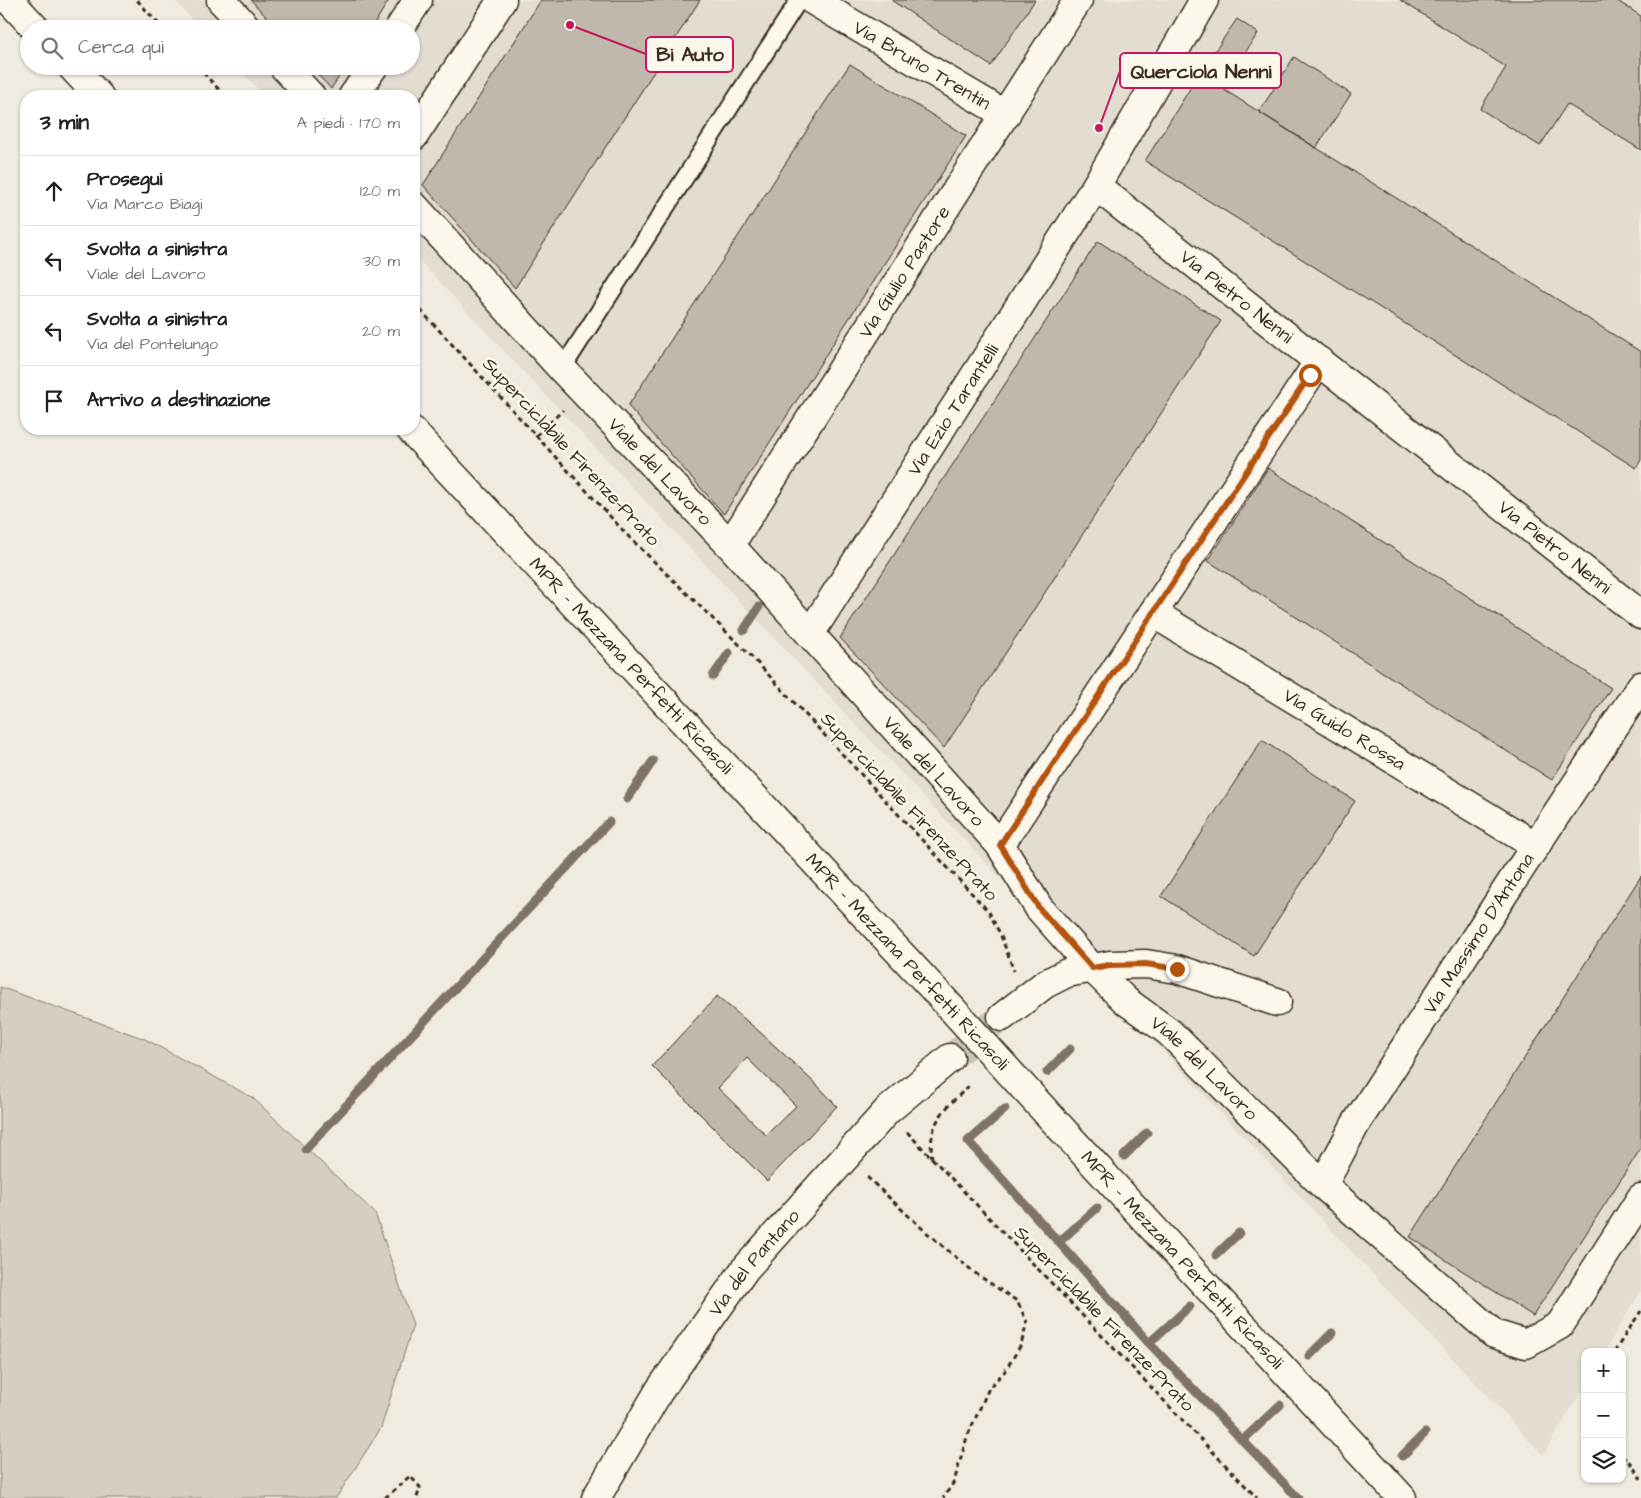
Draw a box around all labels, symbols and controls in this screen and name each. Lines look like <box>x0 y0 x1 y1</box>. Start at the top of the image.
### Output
street label: Via Bruno Trentin <box>848 14 996 117</box>
search box <box>20 20 420 75</box>
icon: search <box>38 34 66 62</box>
text: Cerca qui <box>78 34 164 61</box>
callout: Bi Auto <box>646 37 733 72</box>
text: Bi Auto <box>656 41 725 69</box>
callout: Querciola Nenni <box>1120 53 1281 88</box>
text: Querciola Nenni <box>1131 58 1272 86</box>
text: 3 min <box>40 108 89 137</box>
text: A piedi · 170 m <box>297 112 400 134</box>
text: Prosegui <box>87 166 162 193</box>
icon: ahead <box>40 177 68 205</box>
text: 120 m <box>360 180 400 202</box>
text: Via Marco Biagi <box>87 193 202 215</box>
street label: Via Giulio Pastore <box>852 200 957 343</box>
text: Svolta a sinistra <box>87 236 227 263</box>
street label: Via Pietro Nenni <box>1174 243 1299 350</box>
icon: left <box>40 247 68 275</box>
text: 30 m <box>363 250 400 272</box>
text: Viale del Lavoro <box>87 263 205 285</box>
text: Svolta a sinistra <box>87 306 227 333</box>
icon: left <box>40 317 68 345</box>
text: 20 m <box>362 320 400 342</box>
text: Via del Pontelungo <box>87 333 218 355</box>
street label: Via Ezio Tarantelli <box>901 338 1005 481</box>
street label: Superciclabile Firenze-Prato <box>476 351 666 553</box>
route start <box>1299 364 1322 387</box>
icon: arrive <box>40 387 68 415</box>
text: Arrivo a destinazione <box>87 387 270 414</box>
street label: Viale del Lavoro <box>602 411 718 532</box>
street label: Via Pietro Nenni <box>1492 494 1618 601</box>
street label: MPR - Mezzana Perfetti Ricasoli <box>523 551 740 780</box>
street label: Via Guido Rossa <box>1278 682 1411 777</box>
street label: Superciclabile Firenze-Prato <box>814 706 1004 908</box>
street label: Viale del Lavoro <box>877 710 991 833</box>
street label: MPR - Mezzana Perfetti Ricasoli <box>799 847 1015 1077</box>
street label: Via Massimo D'Antona <box>1416 847 1541 1019</box>
route end <box>1166 958 1189 981</box>
street label: Viale del Lavoro <box>1145 1009 1264 1127</box>
street label: MPR - Mezzana Perfetti Ricasoli <box>1075 1145 1290 1375</box>
street label: Via del Pantano <box>702 1203 806 1322</box>
street label: Superciclabile Firenze-Prato <box>1008 1220 1201 1418</box>
map controls <box>1581 1348 1626 1483</box>
button: + <box>1581 1348 1626 1393</box>
button: − <box>1581 1393 1626 1438</box>
button: layers <box>1581 1438 1626 1483</box>

